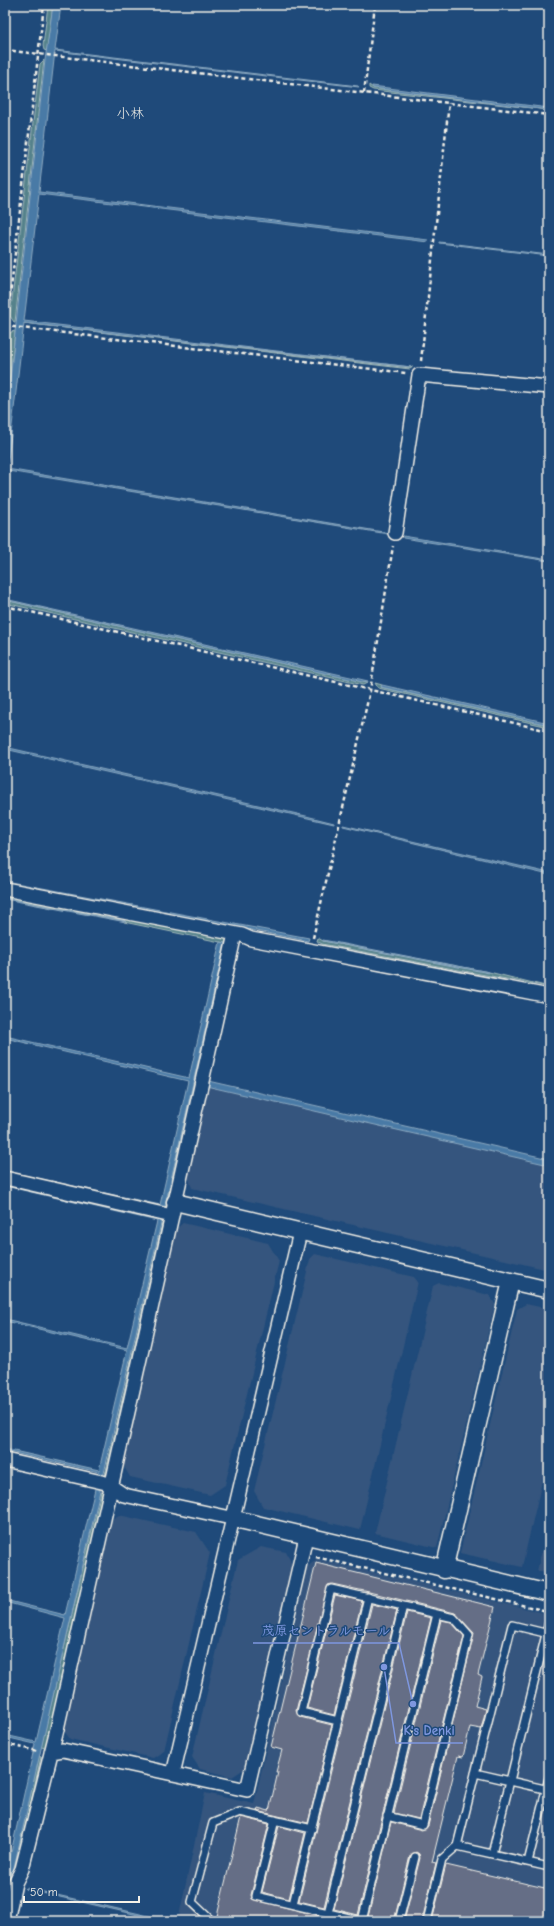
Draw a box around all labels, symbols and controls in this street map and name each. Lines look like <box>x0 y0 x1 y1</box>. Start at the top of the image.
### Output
district label: 小林 <box>116 105 144 122</box>
callout: 茂原セントラルモール <box>253 1618 399 1643</box>
text: 茂原セントラルモール <box>262 1623 390 1638</box>
callout: K's Denki <box>396 1718 463 1743</box>
text: K's Denki <box>403 1723 455 1738</box>
scale bar <box>24 1878 139 1904</box>
text: 50 m <box>30 1885 58 1899</box>

